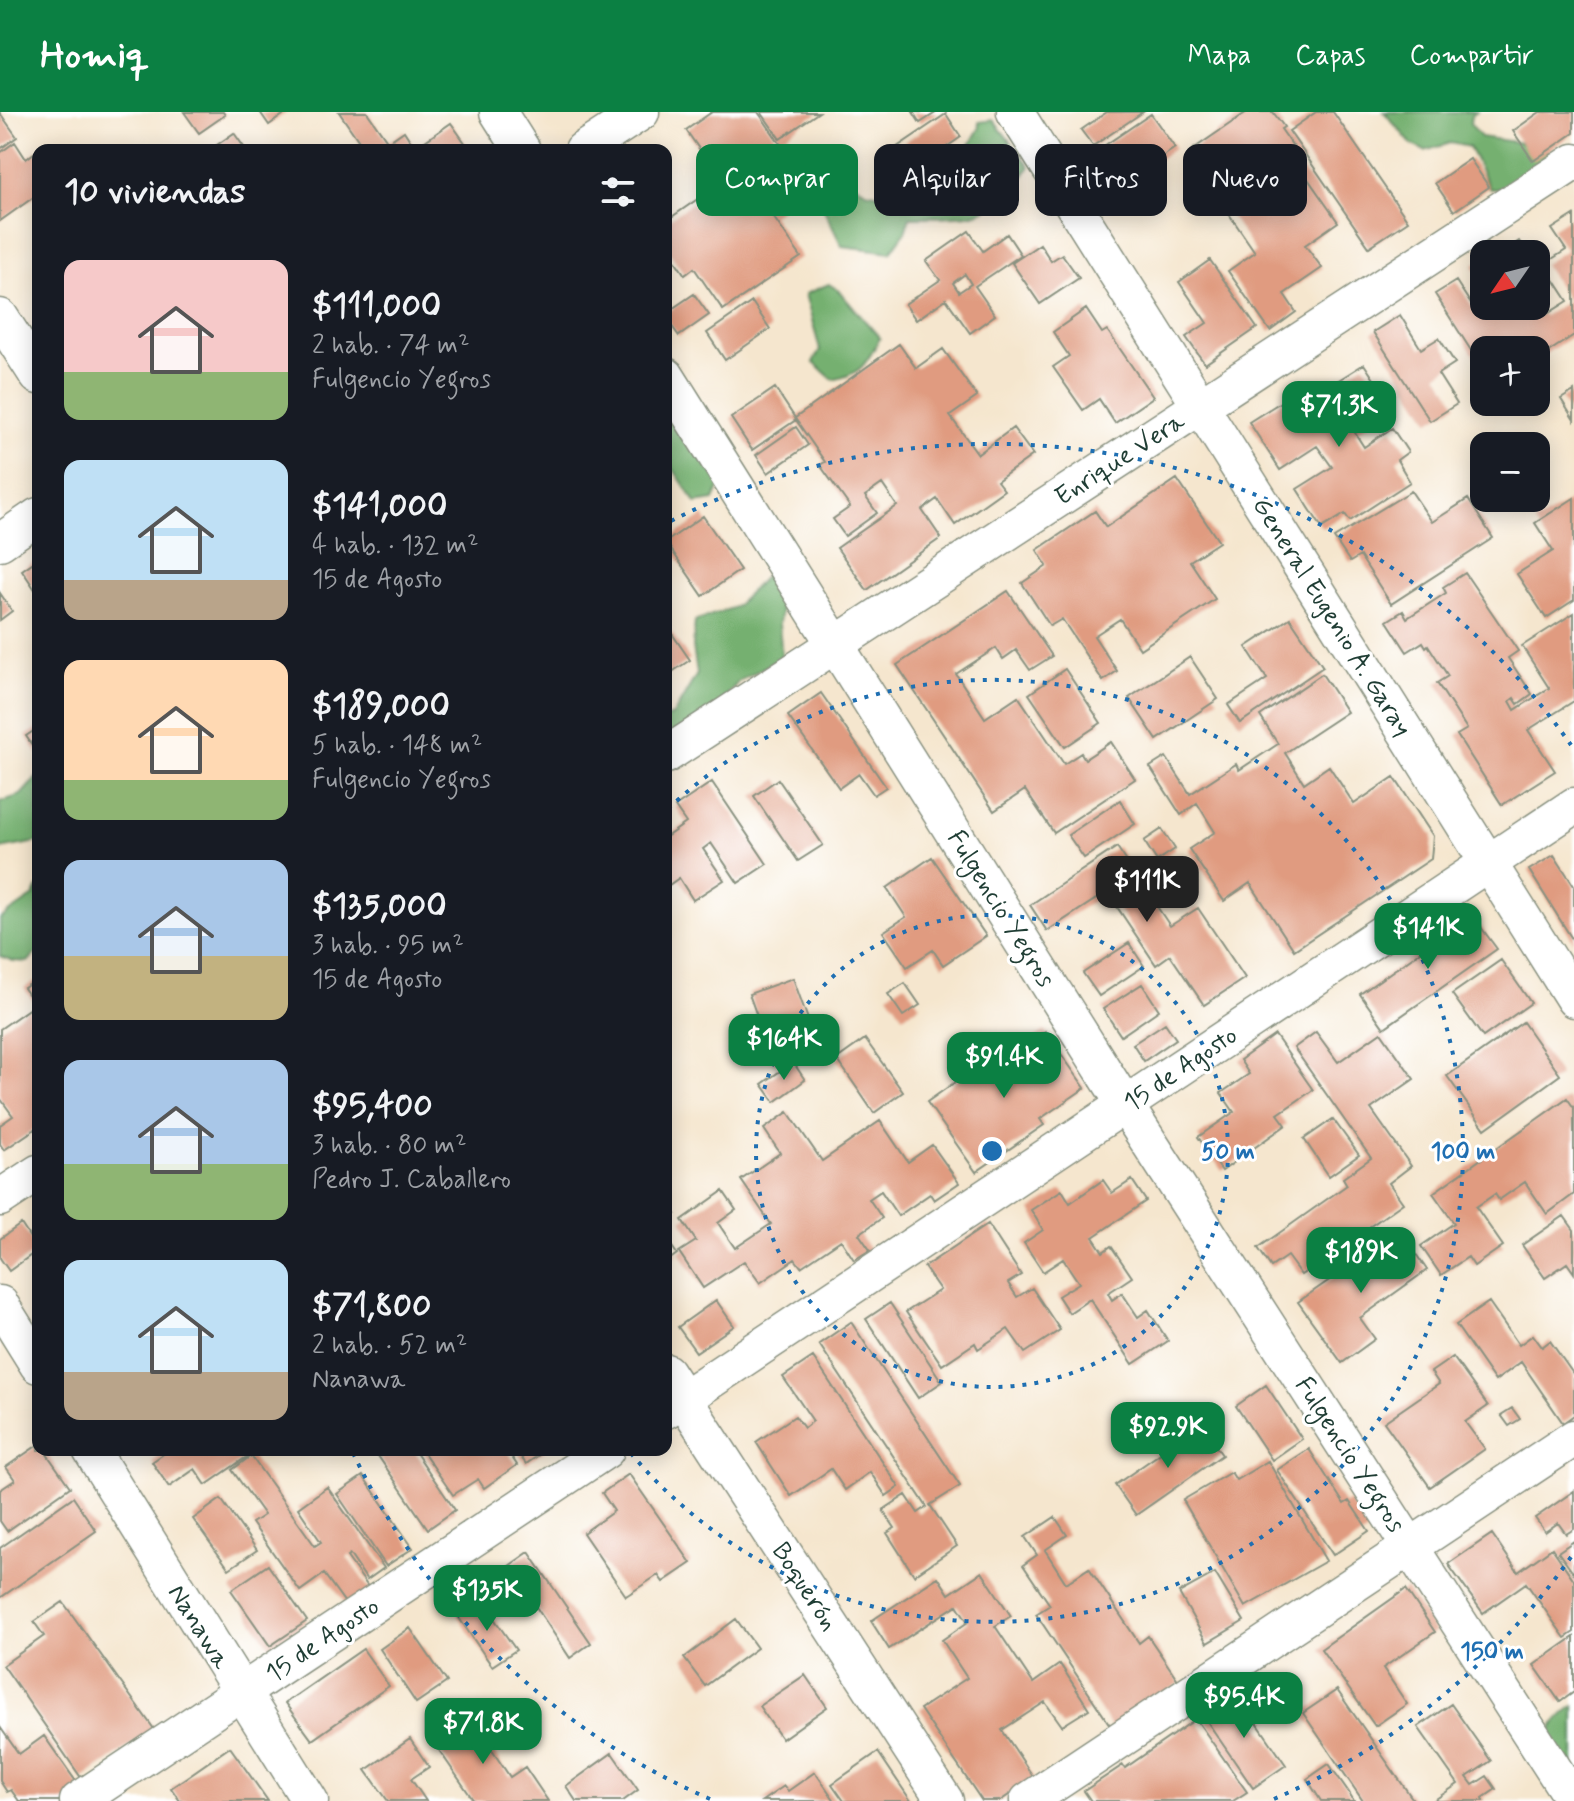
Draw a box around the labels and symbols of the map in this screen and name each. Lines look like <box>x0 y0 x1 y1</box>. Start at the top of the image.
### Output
north arrow <box>1470 240 1550 320</box>
pin: $71.3K <box>1274 381 1404 449</box>
street label: Enrique Vera <box>1049 405 1192 514</box>
street label: General Eugenio A. Garay <box>1244 491 1419 743</box>
street label: Fulgencio Yegros <box>936 824 1062 996</box>
pin: $111K <box>1091 856 1203 924</box>
pin: $141K <box>1372 903 1484 971</box>
pin: $164K <box>728 1014 840 1082</box>
street label: 15 de Agosto <box>1118 1019 1245 1120</box>
pin: $91.4K <box>939 1032 1069 1100</box>
centre of rings <box>978 1137 1006 1165</box>
text: 50 m <box>1201 1137 1255 1168</box>
text: 100 m <box>1431 1137 1495 1168</box>
pin: $189K <box>1305 1227 1417 1295</box>
street label: Fulgencio Yegros <box>1284 1371 1412 1541</box>
pin: $92.9K <box>1103 1402 1233 1470</box>
street label: Boquerón <box>763 1536 846 1638</box>
pin: $135K <box>431 1565 543 1633</box>
street label: Nanawa <box>159 1578 238 1676</box>
street label: 15 de Agosto <box>260 1590 387 1691</box>
text: 150 m <box>1460 1637 1524 1668</box>
pin: $95.4K <box>1179 1672 1309 1740</box>
pin: $71.8K <box>418 1698 548 1766</box>

